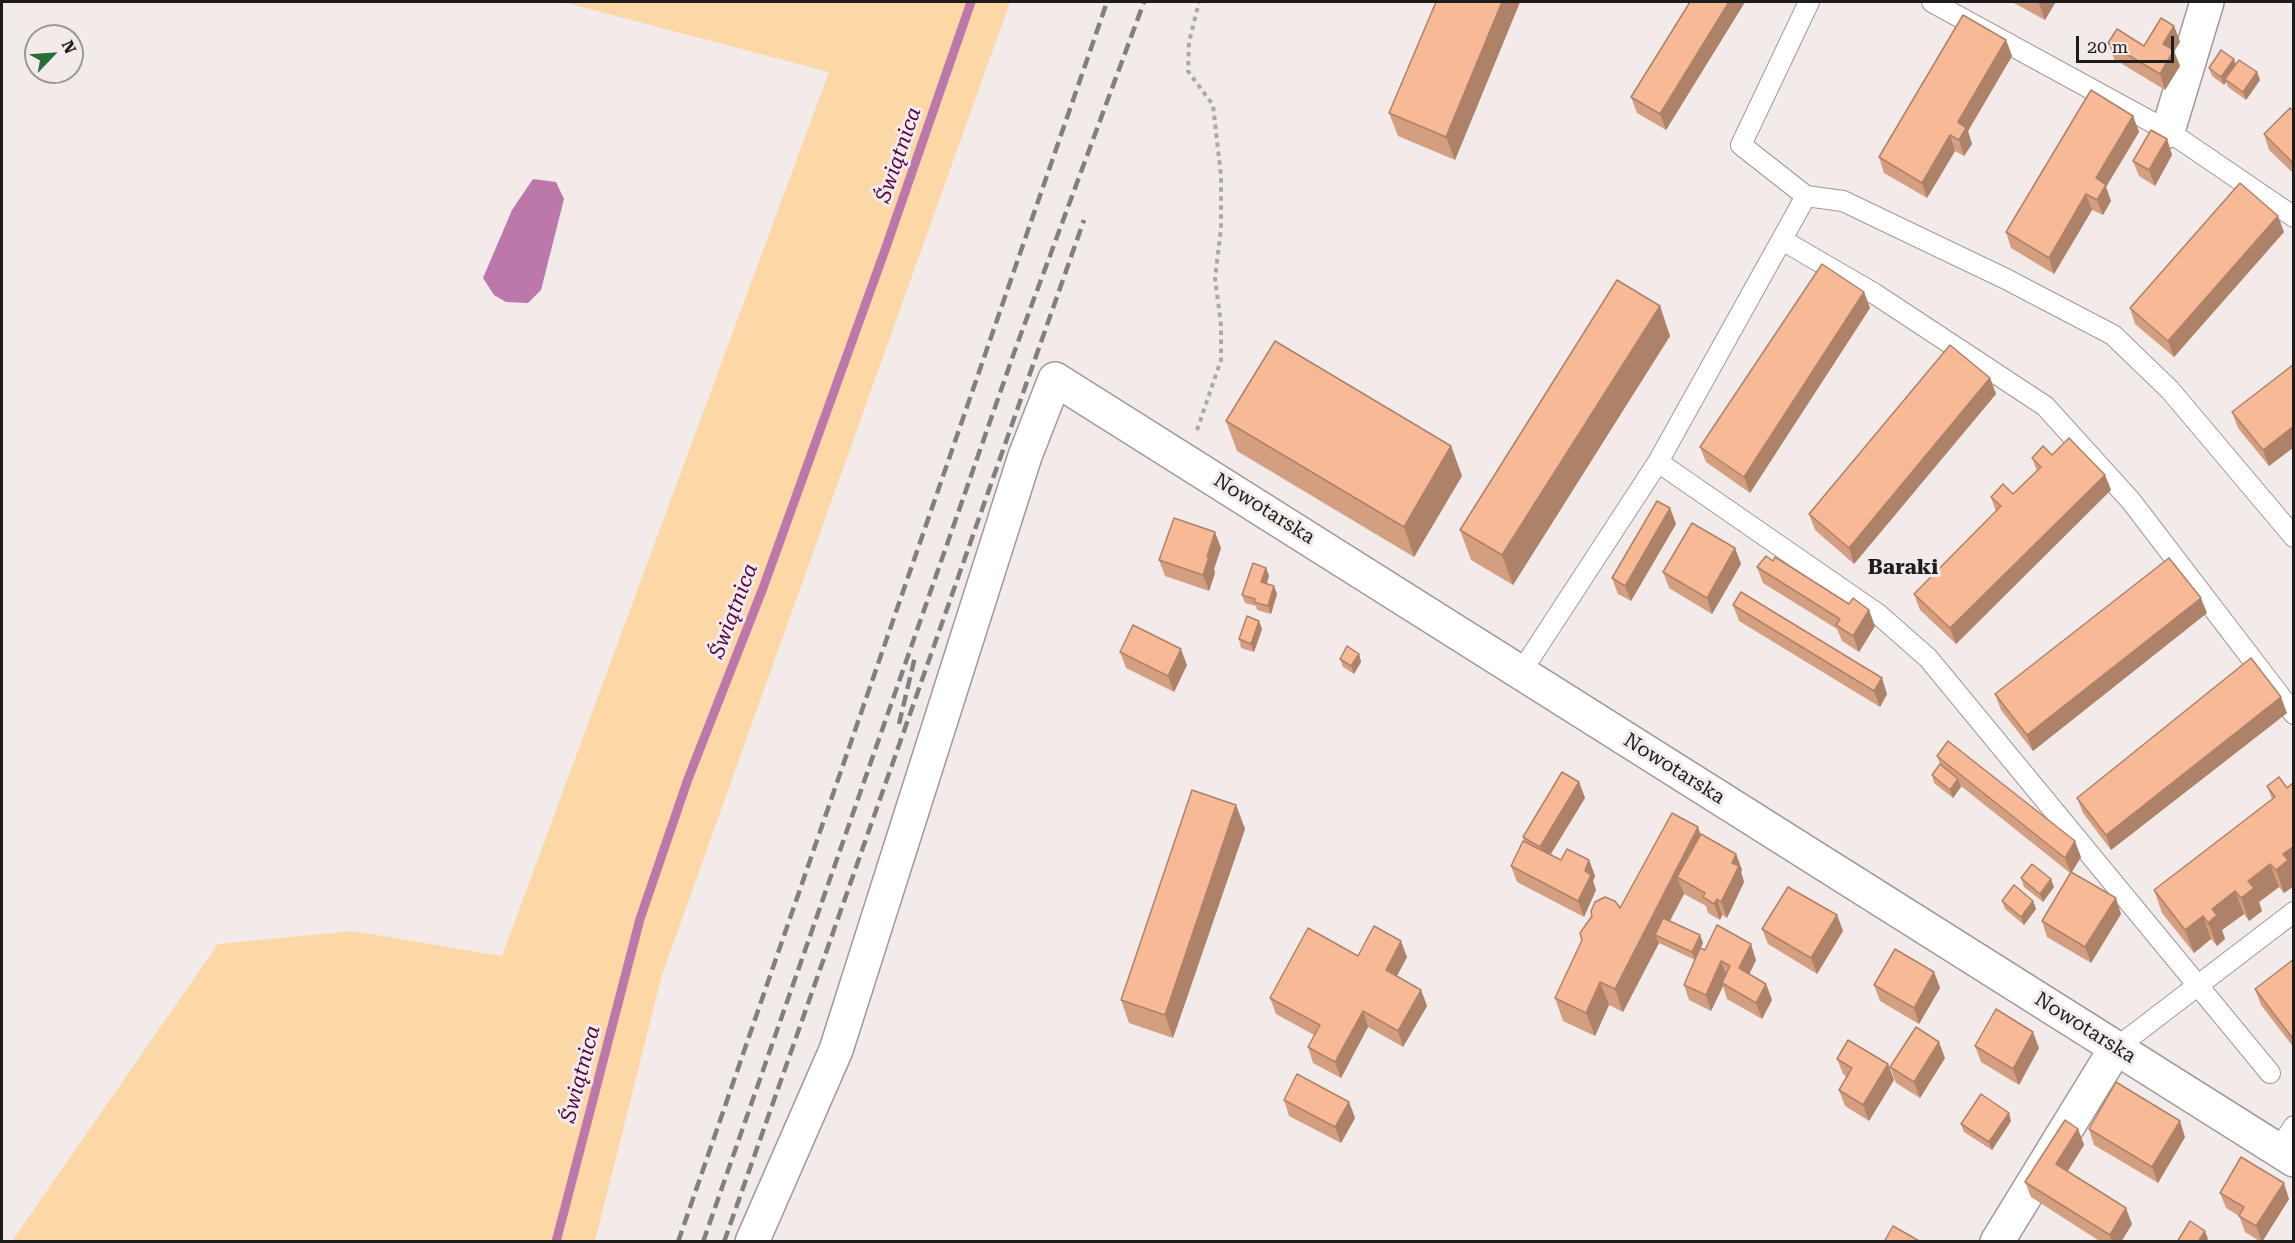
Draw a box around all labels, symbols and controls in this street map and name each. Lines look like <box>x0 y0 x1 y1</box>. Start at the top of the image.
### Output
north arrow <box>24 24 84 84</box>
scale bar <box>2079 24 2176 62</box>
text: 20 m <box>2087 36 2128 57</box>
text: N <box>58 37 80 57</box>
water label: Świątnica <box>871 104 927 206</box>
street label: Nowotarska <box>1209 468 1319 550</box>
district label: Baraki <box>1868 555 1938 581</box>
water label: Świątnica <box>704 560 764 662</box>
street label: Nowotarska <box>1619 728 1729 810</box>
street label: Nowotarska <box>2030 987 2140 1069</box>
water label: Świątnica <box>556 1023 606 1125</box>

